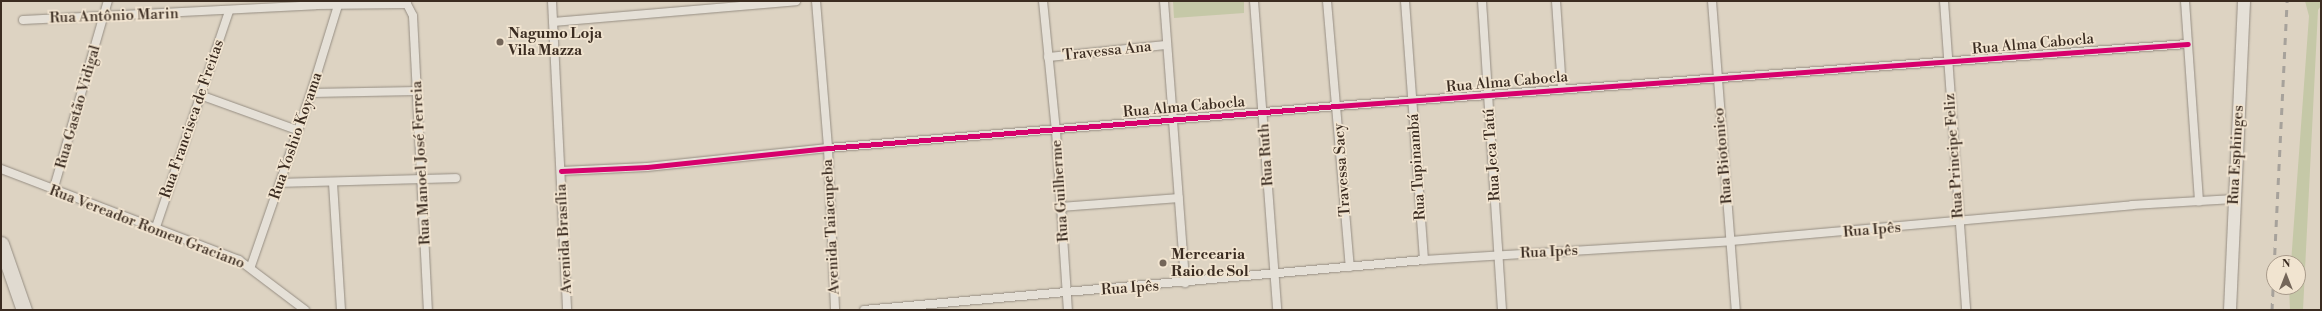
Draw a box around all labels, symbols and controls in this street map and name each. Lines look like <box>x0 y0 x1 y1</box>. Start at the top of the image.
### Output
street label: Rua Antônio Marin <box>49 5 179 27</box>
place label: Nagumo Loja Vila Mazza <box>508 24 602 59</box>
street label: Rua Alma Cabocla <box>1971 30 2095 58</box>
street label: Rua Francisca de Freitas <box>156 37 228 201</box>
marker: Nagumo Loja Vila Mazza <box>495 37 505 47</box>
street label: Travessa Ana <box>1062 37 1152 65</box>
street label: Rua Gastão Vidigal <box>52 43 104 171</box>
street label: Rua Alma Cabocla <box>1445 68 1569 96</box>
street label: Rua Yoshio Koyama <box>266 70 326 202</box>
street label: Rua Manoel José Ferreia <box>408 80 434 246</box>
street label: Rua Alma Cabocla <box>1122 93 1246 121</box>
street label: Rua Principe Feliz <box>1941 93 1967 219</box>
street label: Rua Esphinges <box>2224 105 2248 205</box>
street label: Rua Biotonico <box>1710 107 1736 205</box>
street label: Rua Jeca Tatú <box>1480 108 1504 202</box>
street label: Rua Tupinambá <box>1404 113 1430 221</box>
street label: Rua Ruth <box>1255 123 1277 187</box>
street label: Travessa Sacy <box>1330 123 1354 217</box>
street label: Rua Guilherme <box>1047 139 1073 243</box>
street label: Avenida Taiacupeba <box>818 159 844 295</box>
street label: Rua Vereador Romeu Graciano <box>47 181 247 273</box>
street label: Avenida Brasília <box>552 183 576 295</box>
street label: Rua Ipês <box>1842 219 1902 241</box>
street label: Rua Ipês <box>1520 241 1578 263</box>
place label: Mercearia Raio de Sol <box>1171 245 1249 280</box>
north arrow <box>2266 255 2306 295</box>
text: N <box>2282 257 2290 271</box>
marker: Mercearia Raio de Sol <box>1158 258 1168 268</box>
street label: Rua Ipês <box>1100 277 1160 299</box>

